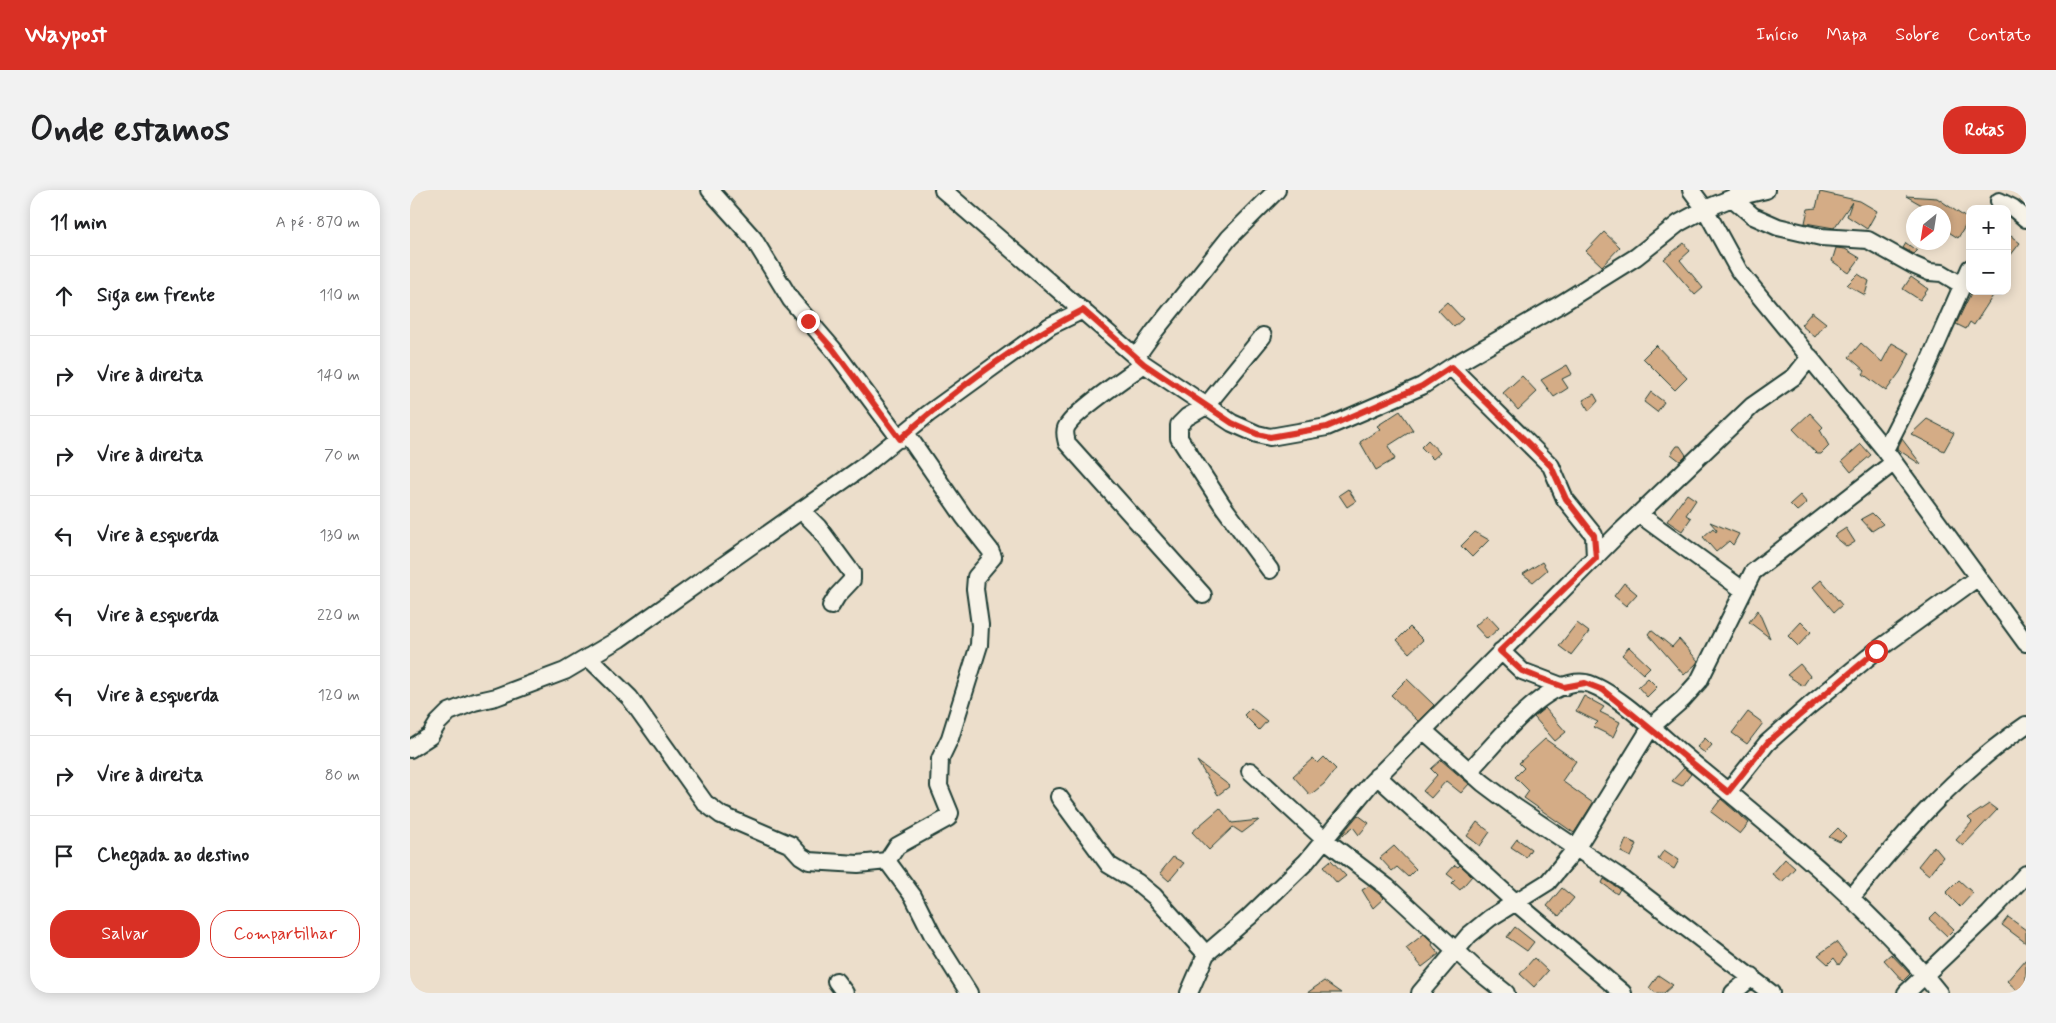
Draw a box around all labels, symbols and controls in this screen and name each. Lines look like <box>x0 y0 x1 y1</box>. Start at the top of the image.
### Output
text: Waypost <box>25 20 107 51</box>
text: Início <box>1756 23 1798 47</box>
text: Mapa <box>1826 23 1867 47</box>
text: Sobre <box>1895 23 1940 47</box>
text: Contato <box>1968 23 2031 47</box>
button: Rotas <box>1943 106 2026 154</box>
text: Onde estamos <box>30 107 230 153</box>
north arrow <box>1906 205 1951 250</box>
map controls <box>1966 205 2011 295</box>
button: + <box>1966 205 2011 250</box>
text: 11 min <box>50 209 107 237</box>
text: A pé · 870 m <box>276 212 360 233</box>
button: − <box>1966 250 2011 295</box>
icon: ahead <box>50 282 78 310</box>
text: Siga em frente <box>97 283 215 308</box>
text: 110 m <box>319 285 360 306</box>
route end <box>797 310 820 333</box>
icon: right <box>50 362 78 390</box>
text: Vire à direita <box>97 363 203 388</box>
text: 140 m <box>316 365 360 386</box>
icon: right <box>50 442 78 470</box>
text: Vire à direita <box>97 443 203 468</box>
text: 70 m <box>324 445 360 466</box>
icon: left <box>50 522 78 550</box>
text: Vire à esquerda <box>97 523 219 548</box>
text: 130 m <box>319 525 360 546</box>
icon: left <box>50 602 78 630</box>
text: Vire à esquerda <box>97 603 219 628</box>
text: 220 m <box>317 605 360 626</box>
route start <box>1865 640 1888 663</box>
icon: left <box>50 682 78 710</box>
text: Vire à esquerda <box>97 683 219 708</box>
text: 120 m <box>318 685 360 706</box>
icon: right <box>50 762 78 790</box>
text: Vire à direita <box>97 763 203 788</box>
text: 80 m <box>325 765 360 786</box>
icon: arrive <box>50 842 78 870</box>
text: Chegada ao destino <box>97 843 249 868</box>
button: Salvar <box>50 910 200 958</box>
button: Compartilhar <box>210 910 360 958</box>

